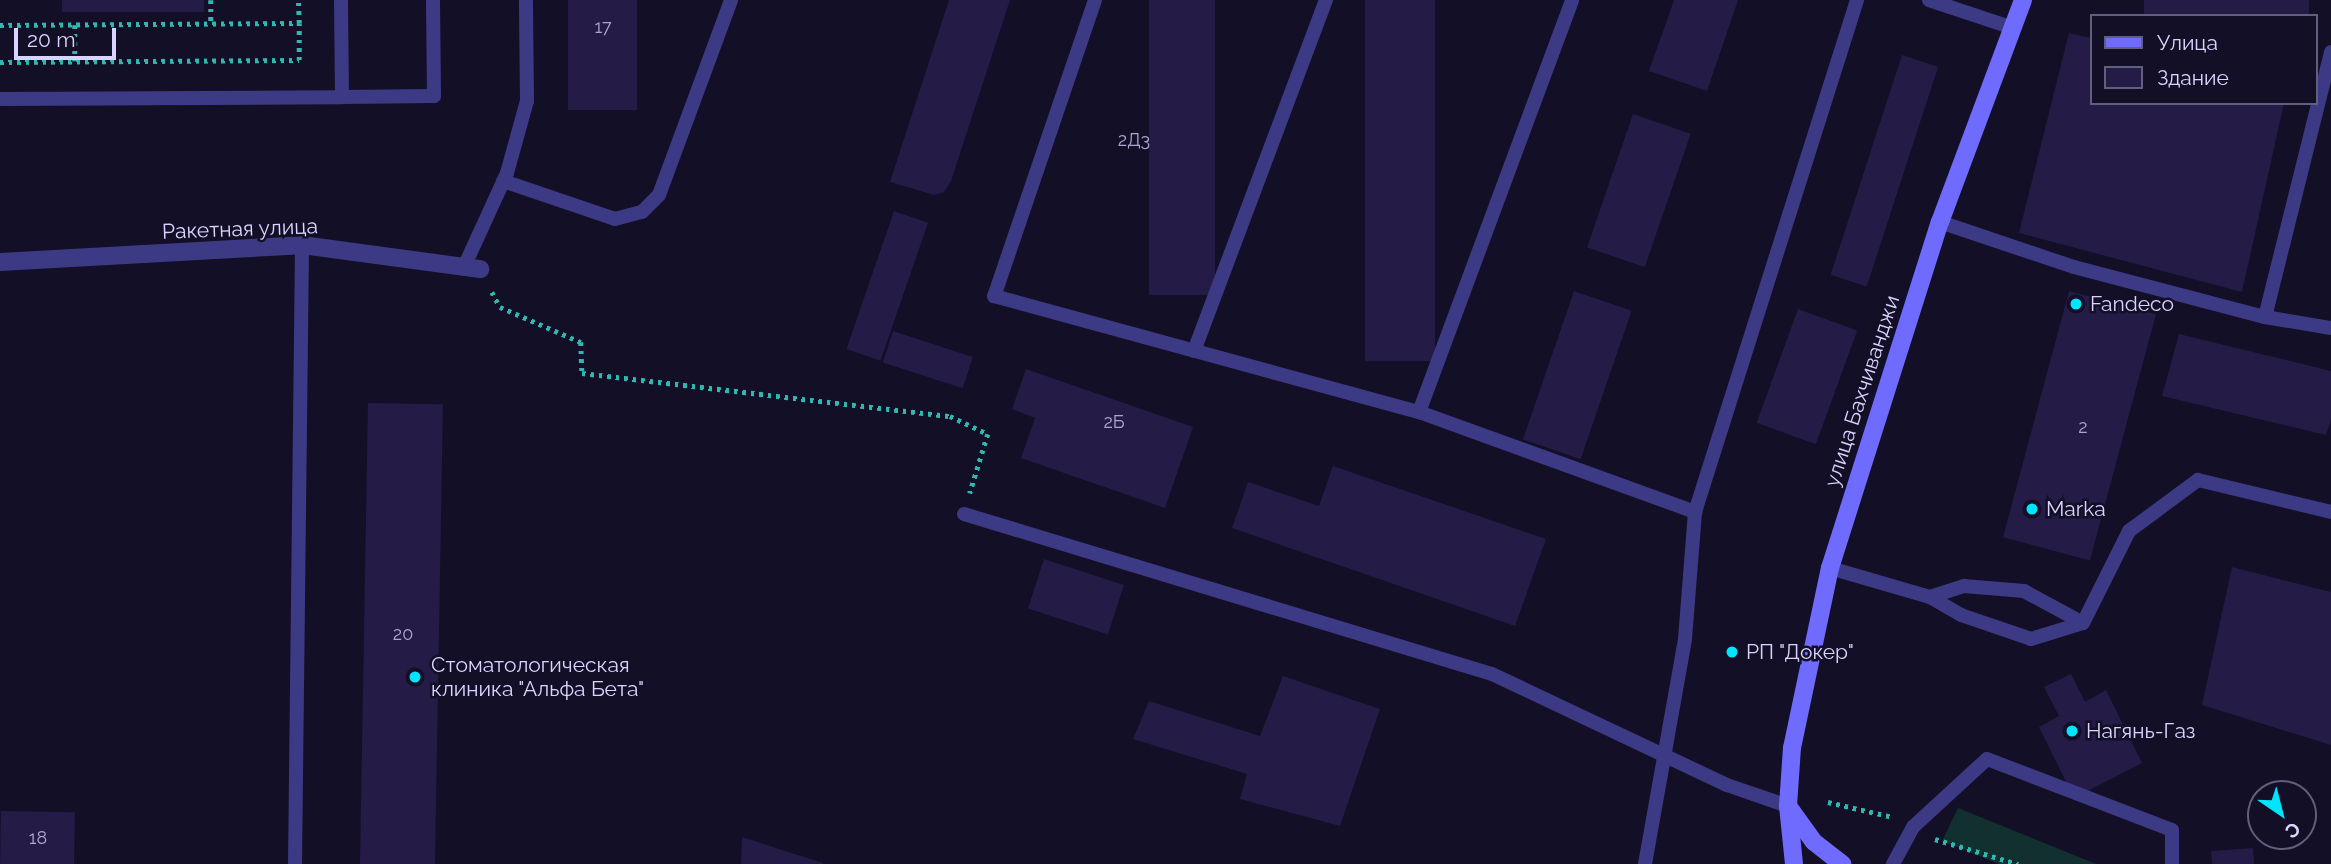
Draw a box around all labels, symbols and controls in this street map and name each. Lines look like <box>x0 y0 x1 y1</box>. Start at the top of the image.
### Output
scale bar <box>18 14 119 58</box>
legend <box>2090 14 2317 105</box>
house number: 17 <box>594 16 612 38</box>
text: 20 m <box>27 27 75 52</box>
text: Улица <box>2157 30 2218 55</box>
text: Здание <box>2157 65 2229 90</box>
house number: 2Д3 <box>1118 129 1150 151</box>
street label: Ракетная улица <box>161 214 319 244</box>
place label: Fandeco <box>2090 291 2174 317</box>
street label: улица Бахчиванджи <box>1819 292 1905 490</box>
marker: Fandeco <box>2068 296 2084 312</box>
house number: 2Б <box>1103 411 1125 433</box>
house number: 2 <box>2078 416 2088 438</box>
place label: Marka <box>2046 496 2106 522</box>
marker: Marka <box>2024 501 2040 517</box>
house number: 20 <box>393 623 413 645</box>
place label: РП "Докер" <box>1746 639 1854 665</box>
marker: РП "Докер" <box>1724 644 1740 660</box>
place label: Стоматологическая клиника "Альфа Бета" <box>431 652 645 702</box>
marker: Стоматологическая клиника "Альфа Бета" <box>405 667 425 687</box>
place label: Нагянь-Газ <box>2086 718 2196 744</box>
marker: Нагянь-Газ <box>2064 723 2080 739</box>
north arrow <box>2247 780 2317 850</box>
text: С <box>2281 818 2305 843</box>
house number: 18 <box>29 827 47 849</box>

